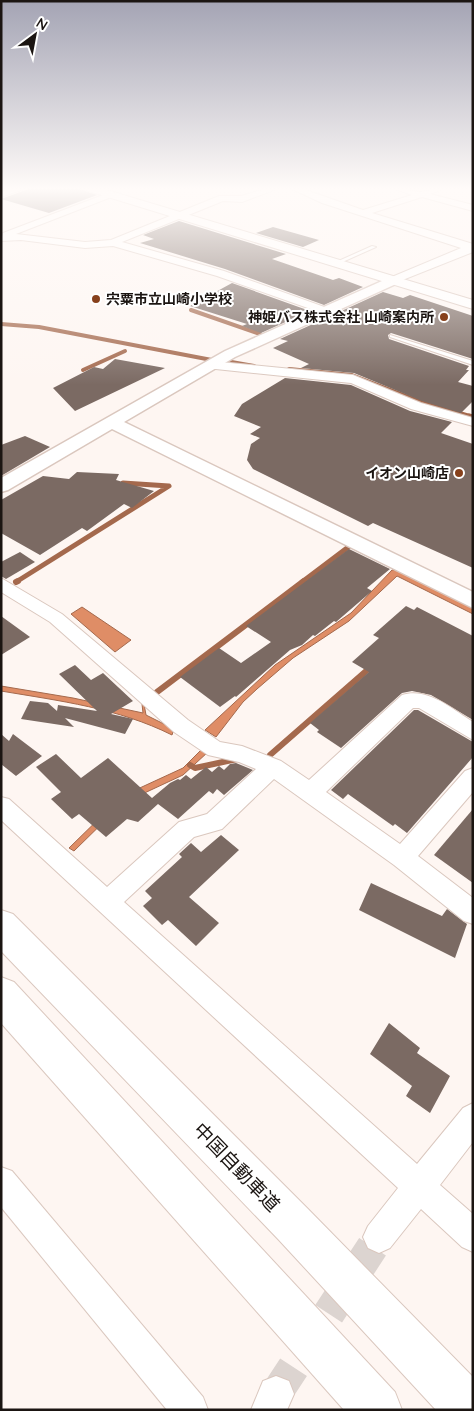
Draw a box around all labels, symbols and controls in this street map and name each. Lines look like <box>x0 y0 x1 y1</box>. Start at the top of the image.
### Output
north arrow <box>10 10 60 60</box>
text: N <box>33 14 51 34</box>
place label: 宍粟市立山崎小学校 <box>106 290 232 308</box>
marker: 宍粟市立山崎小学校 <box>90 293 102 305</box>
place label: 神姫バス株式会社 山崎案内所 <box>248 308 434 326</box>
marker: 神姫バス株式会社 山崎案内所 <box>438 311 450 323</box>
place label: イオン山崎店 <box>365 464 449 482</box>
marker: イオン山崎店 <box>453 467 465 479</box>
street label: 中国自動車道 <box>189 1118 285 1216</box>

